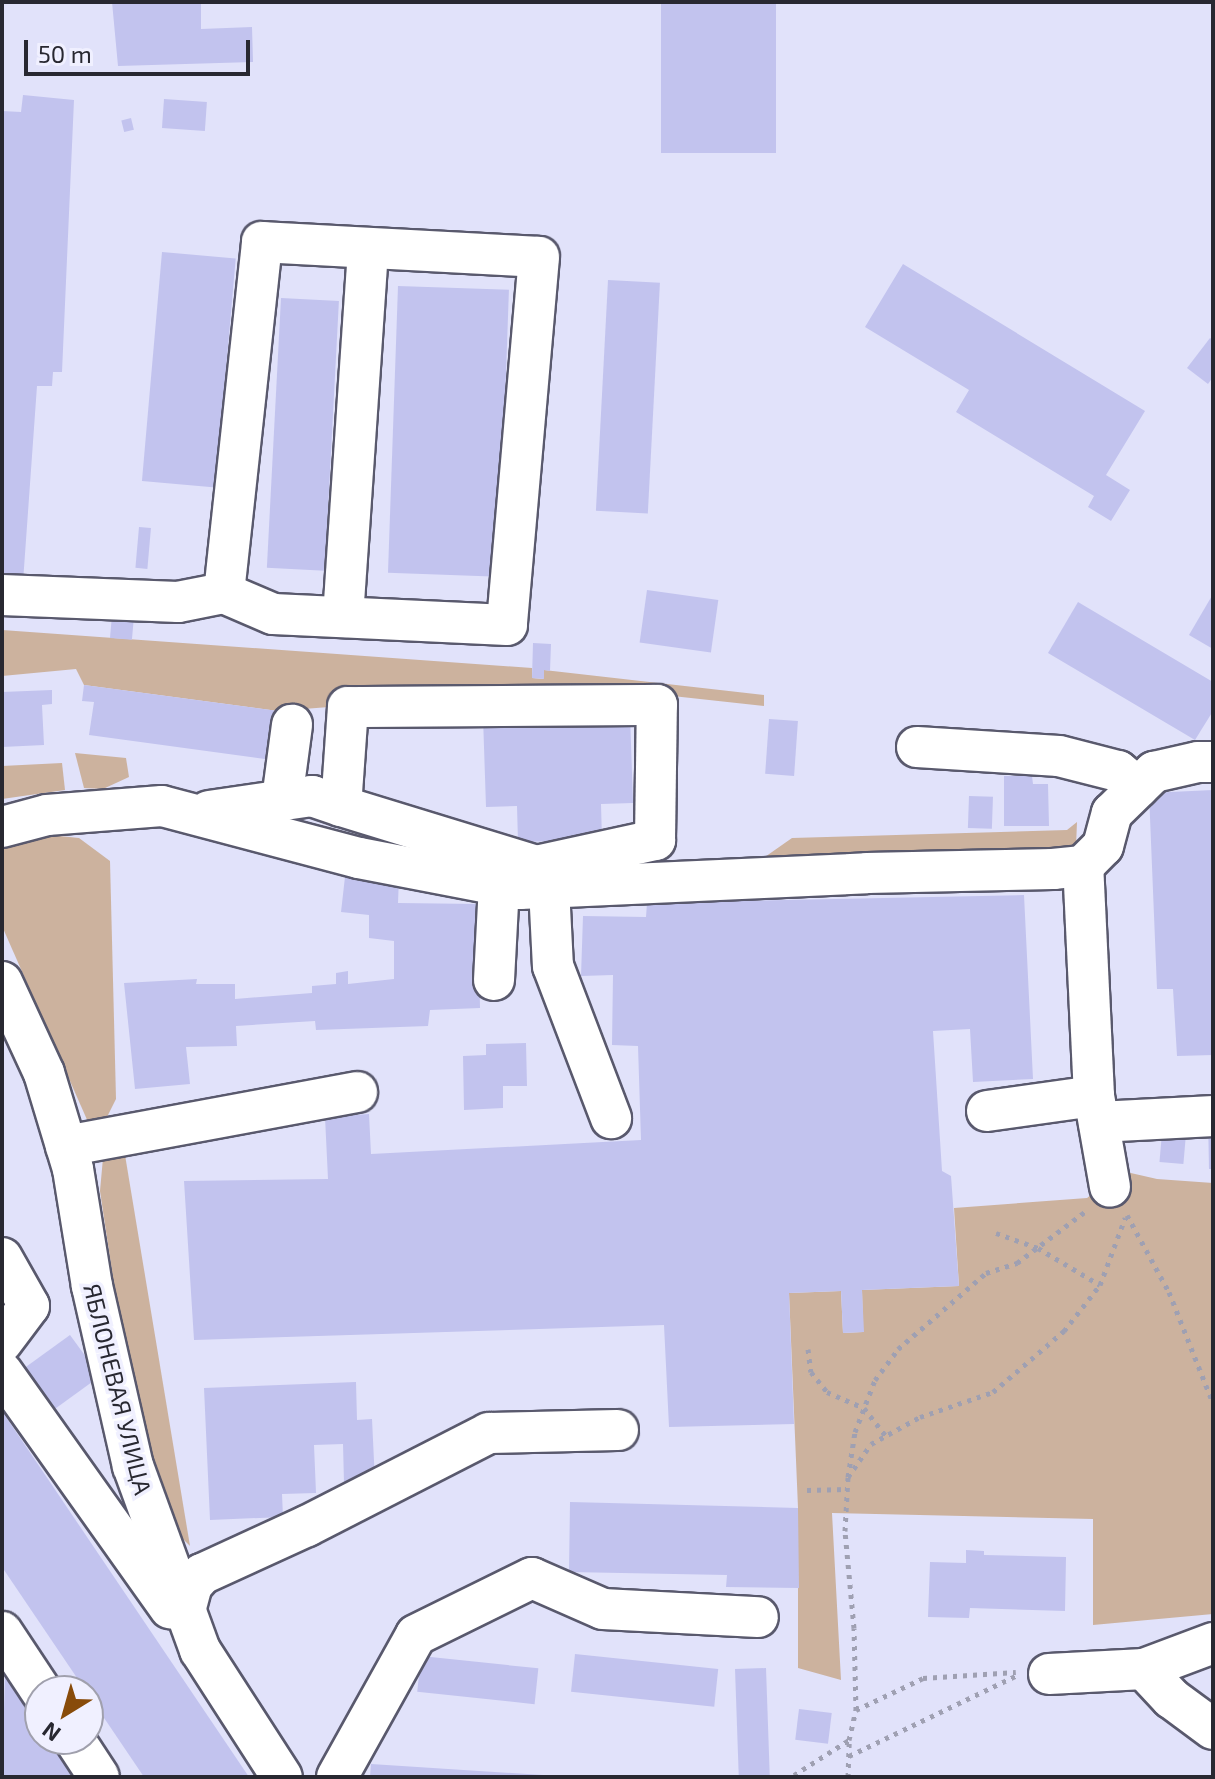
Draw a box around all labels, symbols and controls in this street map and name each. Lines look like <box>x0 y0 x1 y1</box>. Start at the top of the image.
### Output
scale bar <box>28 24 254 74</box>
text: 50 m <box>38 39 92 68</box>
street label: ЯБЛОНЕВАЯ УЛИЦА <box>78 1281 158 1497</box>
north arrow <box>24 1675 104 1755</box>
text: N <box>37 1717 65 1748</box>

